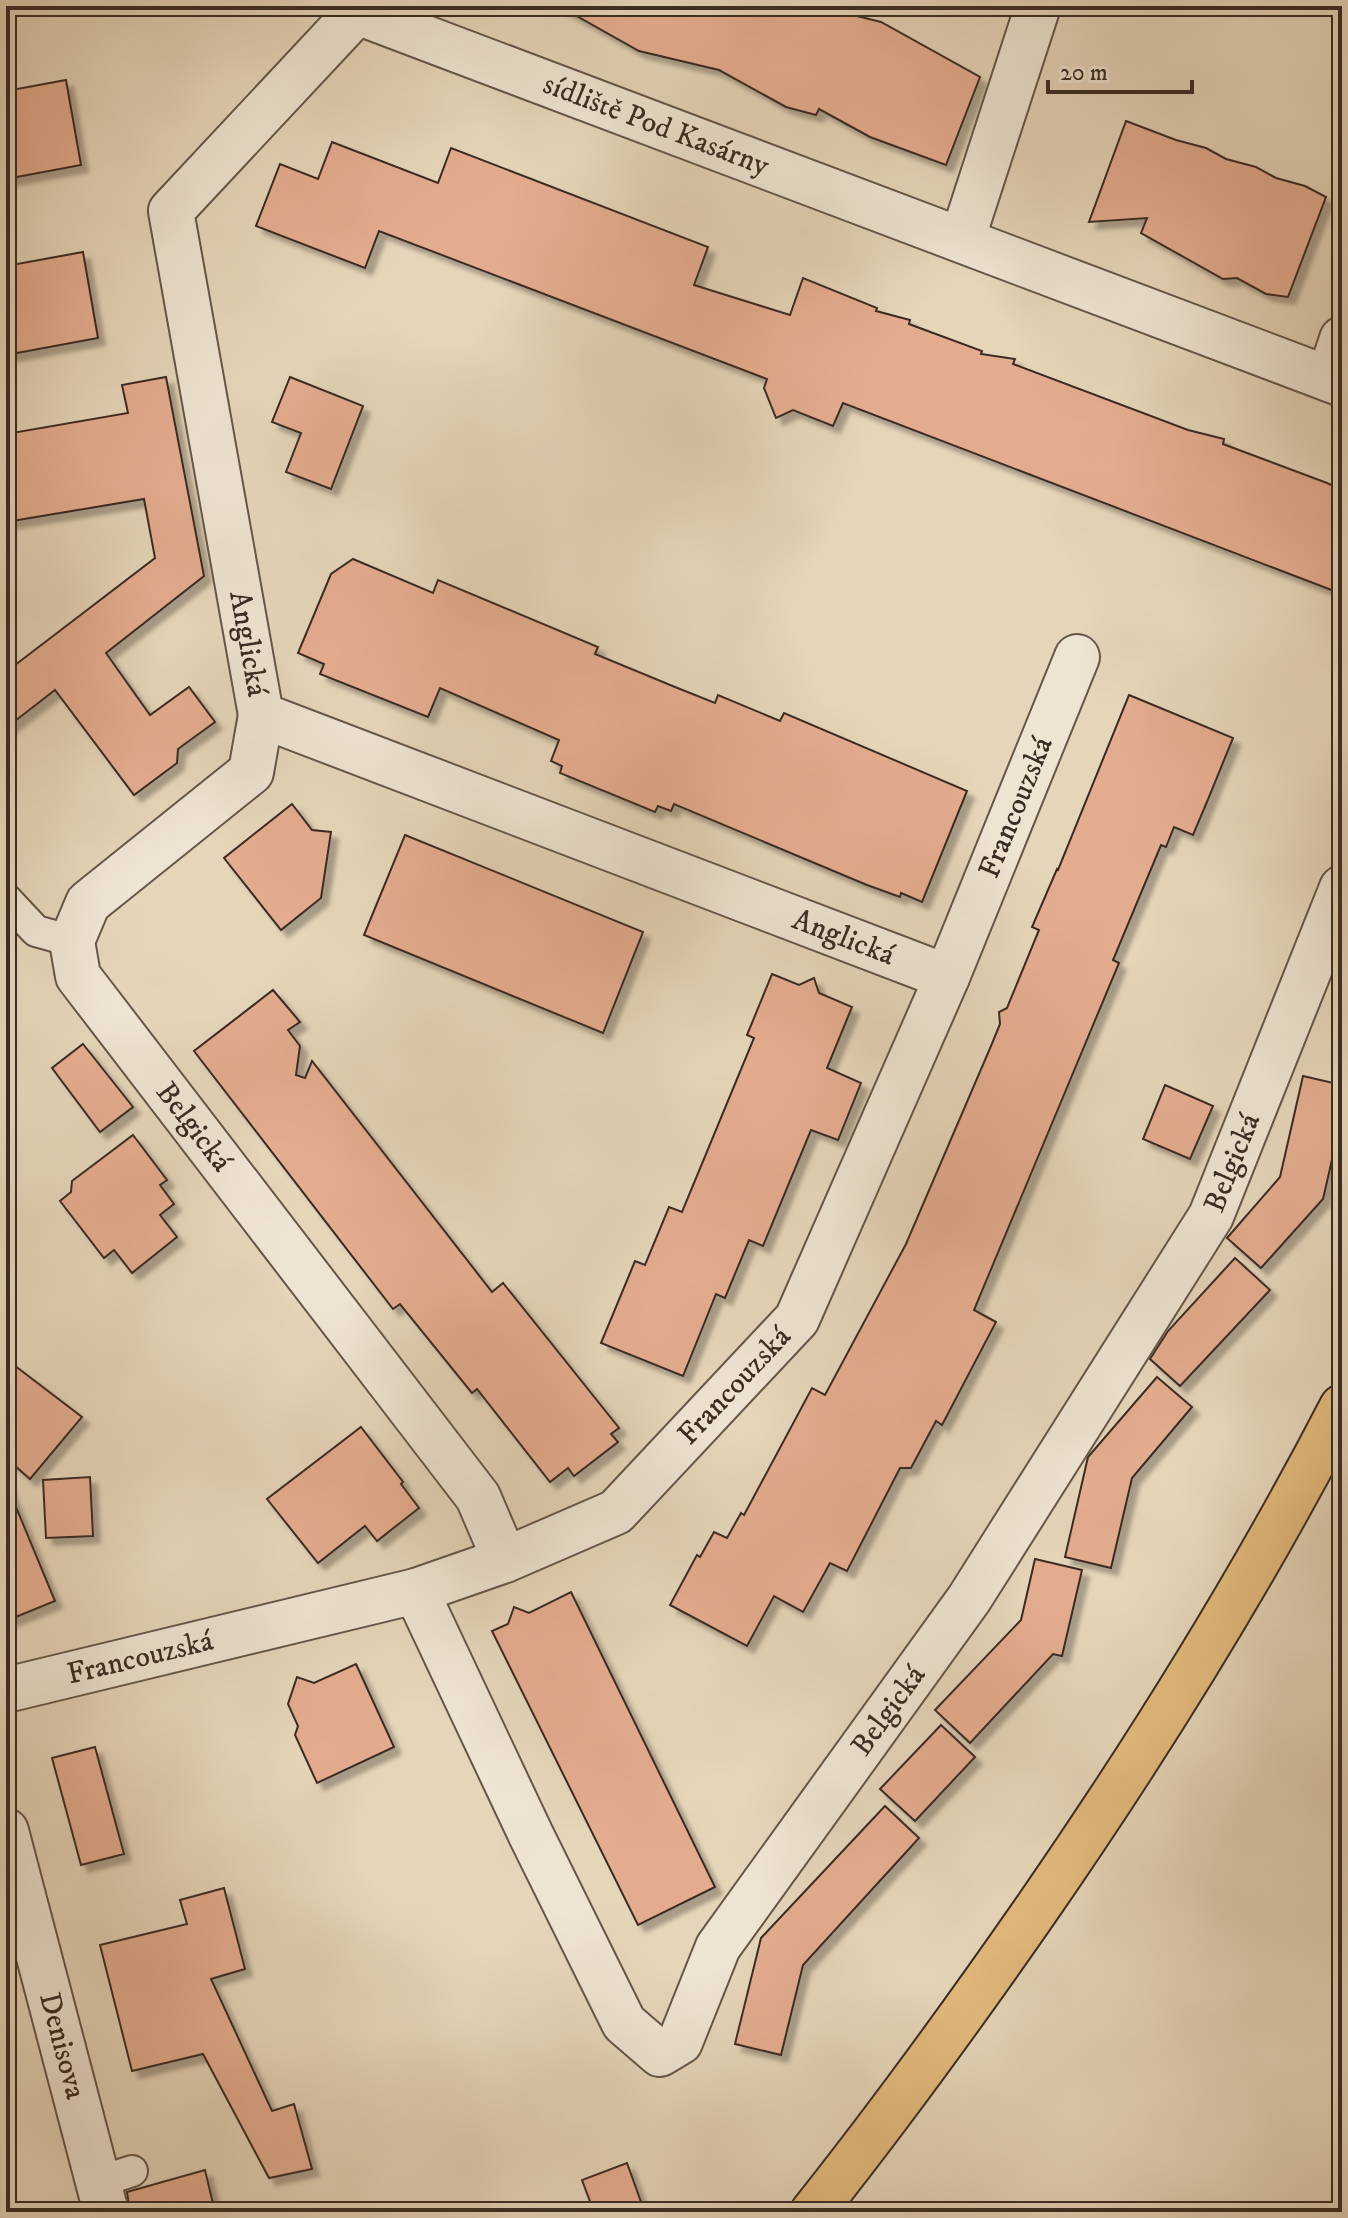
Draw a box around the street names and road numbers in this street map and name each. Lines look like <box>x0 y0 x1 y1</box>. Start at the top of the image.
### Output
street label: sídliště Pod Kasárny <box>538 66 775 185</box>
street label: Anglická <box>221 588 276 700</box>
street label: Francouzská <box>971 731 1061 883</box>
street label: Anglická <box>787 901 900 974</box>
street label: Belgická <box>148 1075 240 1179</box>
street label: Belgická <box>1196 1108 1269 1218</box>
street label: Francouzská <box>670 1319 799 1453</box>
street label: Francouzská <box>63 1622 217 1693</box>
street label: Belgická <box>843 1658 934 1763</box>
street label: Denisova <box>31 1988 94 2103</box>

